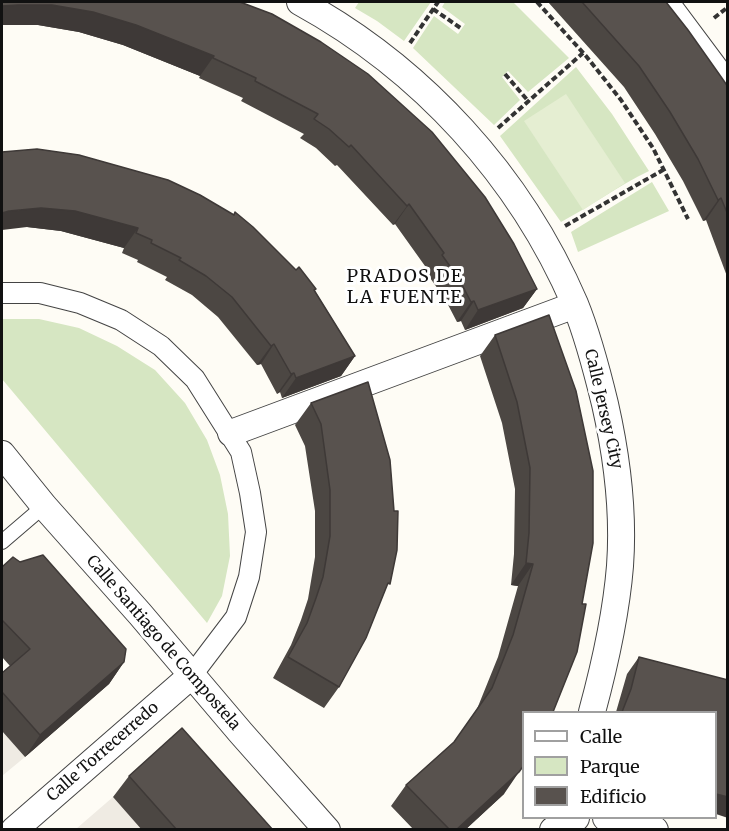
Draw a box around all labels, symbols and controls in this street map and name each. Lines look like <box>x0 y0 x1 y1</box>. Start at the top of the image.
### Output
district label: PRADOS DE LA FUENTE <box>346 266 464 308</box>
street label: Calle Jersey City <box>580 347 626 471</box>
street label: Calle Santiago de Compostela <box>82 552 244 734</box>
street label: Calle Torrecerredo <box>43 698 163 806</box>
legend <box>522 711 717 819</box>
text: Calle <box>580 725 622 748</box>
text: Parque <box>580 755 640 778</box>
text: Edificio <box>580 785 646 808</box>

